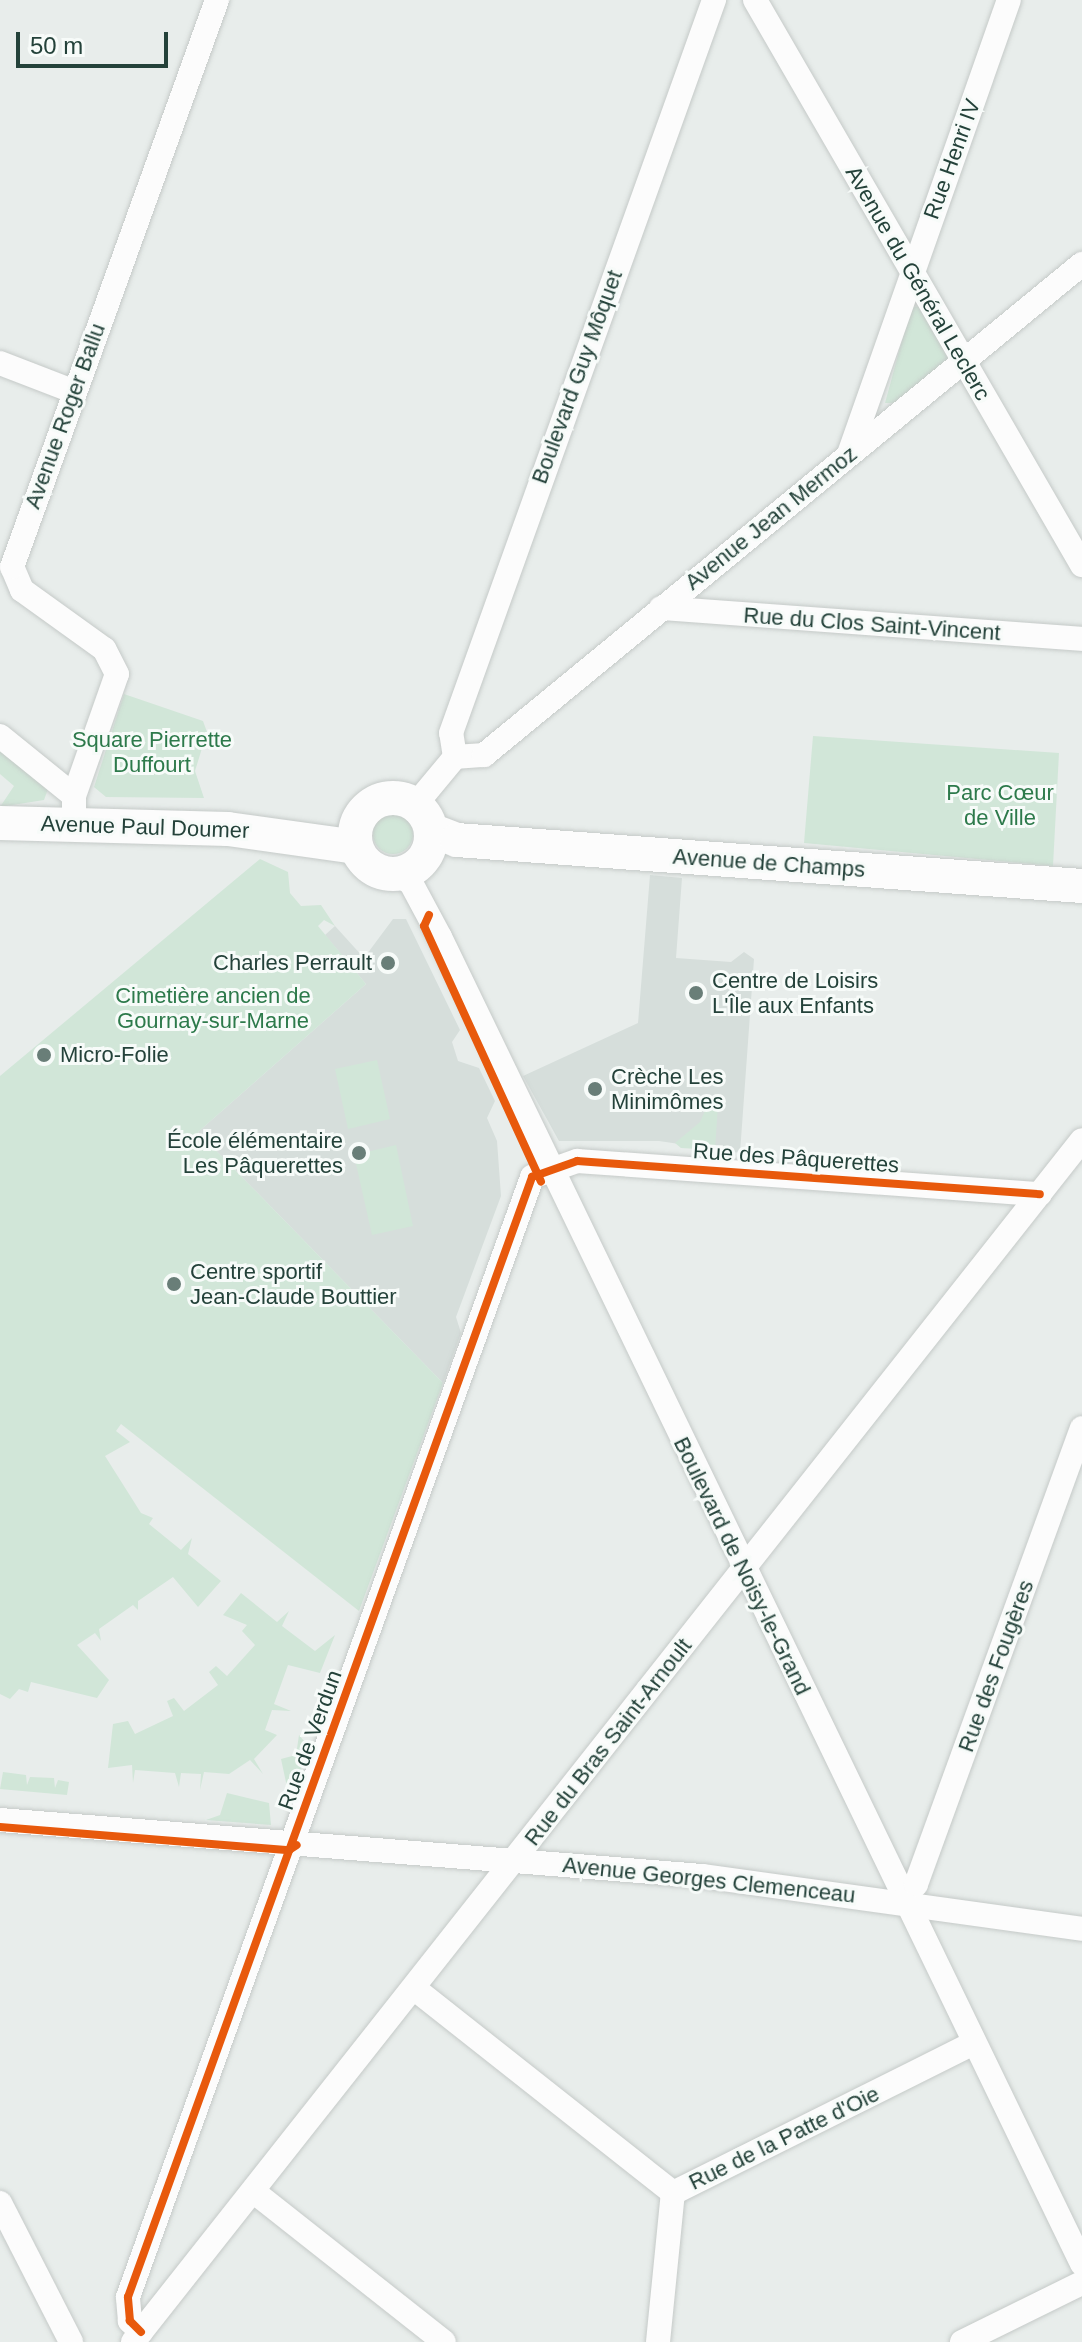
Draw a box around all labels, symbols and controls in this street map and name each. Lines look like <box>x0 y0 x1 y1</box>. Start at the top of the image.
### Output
scale bar <box>20 16 172 66</box>
text: 50 m <box>30 32 83 59</box>
street label: Rue Henri IV <box>918 95 986 223</box>
street label: Avenue du Général Leclerc <box>840 161 996 405</box>
street label: Boulevard Guy Môquet <box>526 267 628 487</box>
street label: Avenue Roger Ballu <box>19 320 111 512</box>
street label: Avenue Jean Mermoz <box>680 441 862 595</box>
street label: Rue du Clos Saint-Vincent <box>743 602 1001 646</box>
park label: Square Pierrette Duffourt <box>72 726 232 778</box>
park label: Parc Cœur de Ville <box>946 779 1054 830</box>
street label: Avenue Paul Doumer <box>40 810 250 844</box>
street label: Avenue de Champs <box>672 843 866 883</box>
place label: Charles Perrault <box>213 950 372 976</box>
marker: Charles Perrault <box>379 954 397 972</box>
place label: Centre de Loisirs L'Île aux Enfants <box>712 967 878 1018</box>
park label: Cimetière ancien de Gournay-sur-Marne <box>115 982 311 1034</box>
marker: Centre de Loisirs L'Île aux Enfants <box>687 984 705 1002</box>
place label: Micro-Folie <box>60 1042 169 1068</box>
marker: Micro-Folie <box>35 1046 53 1064</box>
place label: Crèche Les Minimômes <box>611 1063 724 1114</box>
marker: Crèche Les Minimômes <box>586 1080 604 1098</box>
place label: École élémentaire Les Pâquerettes <box>167 1127 343 1178</box>
street label: Rue des Pâquerettes <box>692 1138 900 1178</box>
marker: École élémentaire Les Pâquerettes <box>350 1144 368 1162</box>
place label: Centre sportif Jean-Claude Bouttier <box>190 1258 397 1310</box>
marker: Centre sportif Jean-Claude Bouttier <box>165 1275 183 1293</box>
street label: Boulevard de Noisy-le-Grand <box>668 1433 816 1699</box>
street label: Rue des Fougères <box>953 1576 1039 1756</box>
street label: Rue du Bras Saint-Arnoult <box>519 1633 697 1851</box>
street label: Rue de Verdun <box>272 1667 348 1813</box>
street label: Avenue Georges Clemenceau <box>561 1851 857 1909</box>
street label: Rue de la Patte d'Oie <box>685 2080 883 2196</box>

